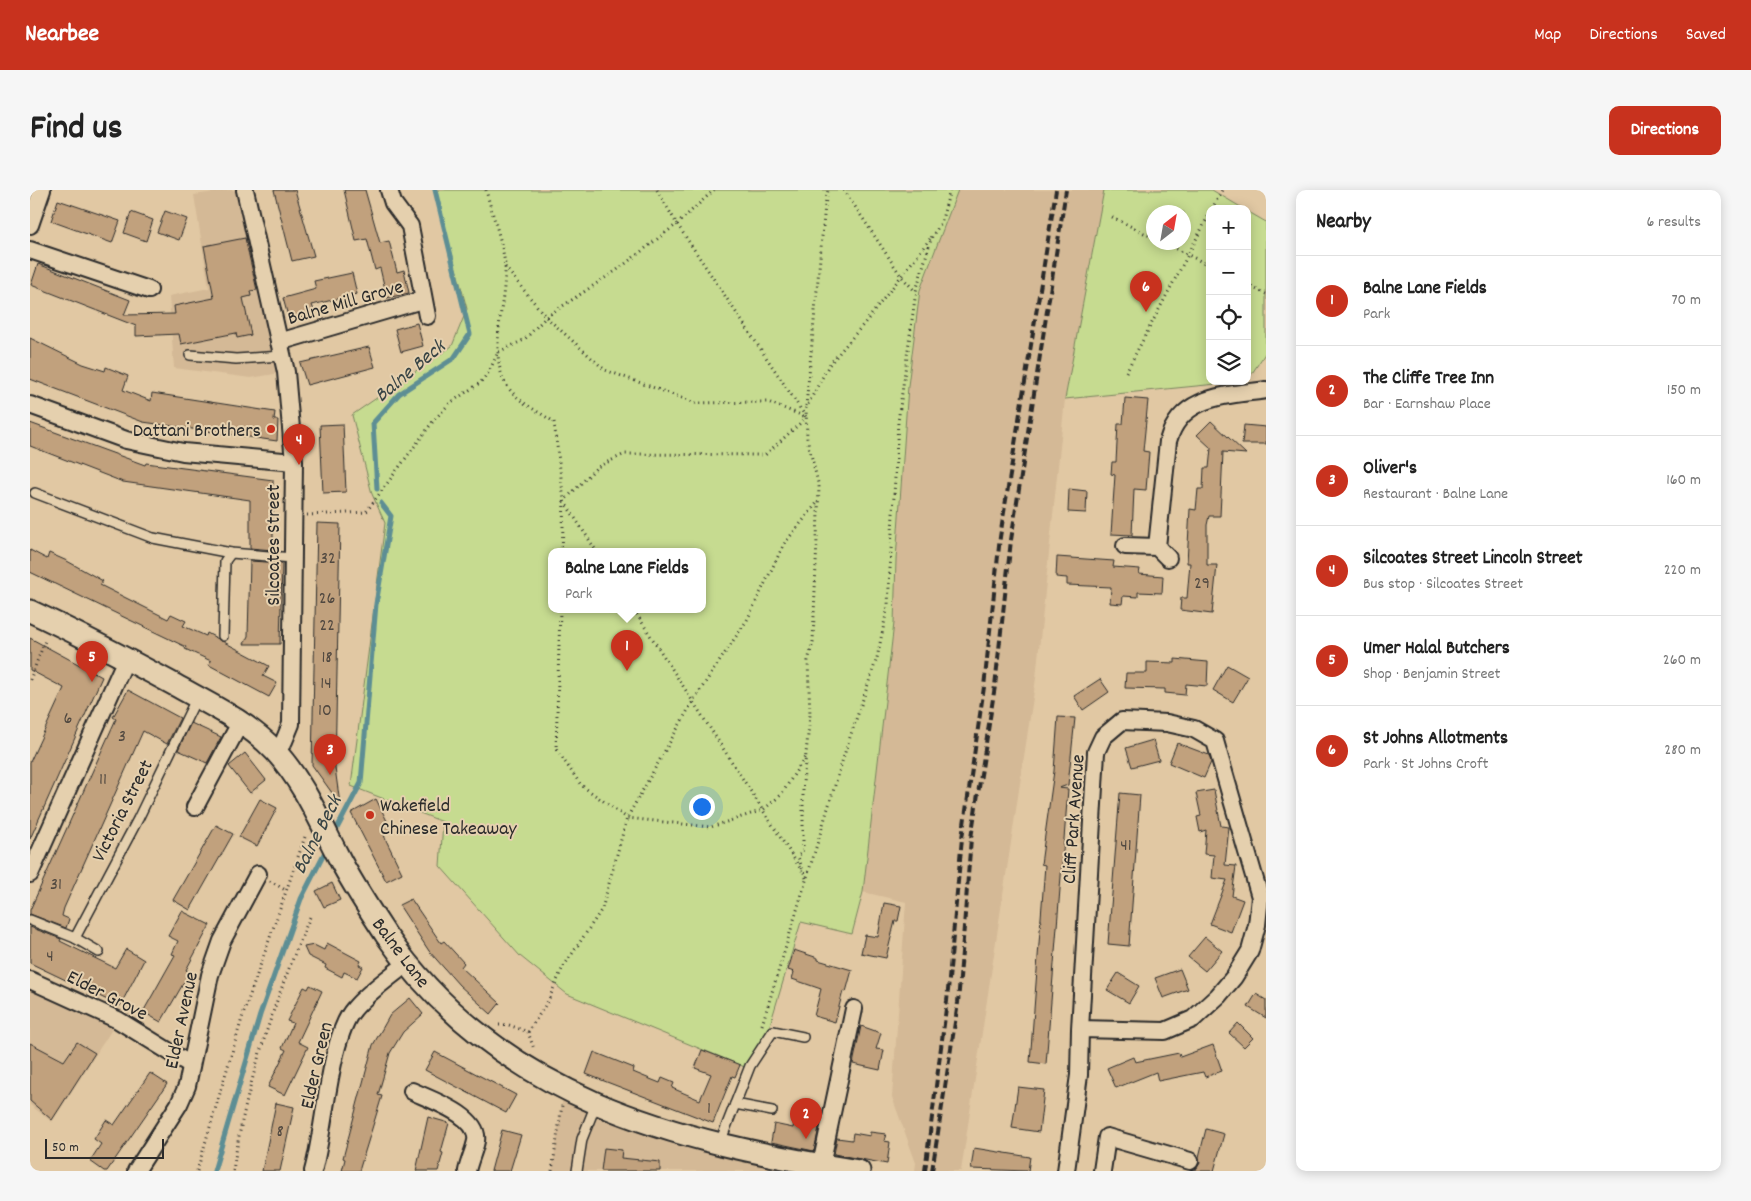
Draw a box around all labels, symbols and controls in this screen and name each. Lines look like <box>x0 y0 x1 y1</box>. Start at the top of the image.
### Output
text: Nearbee <box>25 18 99 52</box>
text: Map <box>1534 23 1561 48</box>
text: Directions <box>1589 23 1658 48</box>
text: Saved <box>1686 23 1726 48</box>
text: Find us <box>30 105 122 155</box>
button: Directions <box>1609 106 1721 155</box>
north arrow <box>1146 205 1191 250</box>
map controls <box>1206 205 1251 385</box>
button: + <box>1206 205 1251 250</box>
text: Nearby <box>1316 208 1371 238</box>
text: 6 results <box>1646 211 1701 234</box>
button: − <box>1206 250 1251 295</box>
pin: 6 <box>1130 271 1162 312</box>
street label: Balne Mill Grove <box>285 274 407 334</box>
text: Balne Lane Fields <box>1363 276 1487 303</box>
text: 1 <box>1330 289 1334 312</box>
text: 70 m <box>1671 289 1701 312</box>
button: locate <box>1206 295 1251 340</box>
text: Park <box>1363 303 1390 326</box>
water label: Balne Beck <box>369 332 455 411</box>
button: layers <box>1206 340 1251 385</box>
text: The Cliffe Tree Inn <box>1363 366 1494 393</box>
text: 2 <box>1329 379 1336 402</box>
text: 150 m <box>1667 379 1701 402</box>
text: Bar · Earnshaw Place <box>1363 393 1491 416</box>
place label: Dattani Brothers <box>133 418 261 446</box>
marker: Dattani Brothers <box>265 423 277 435</box>
pin: 4 <box>283 424 315 465</box>
text: Oliver's <box>1363 456 1417 483</box>
text: 3 <box>1328 469 1336 492</box>
text: 160 m <box>1666 469 1701 492</box>
text: Restaurant · Balne Lane <box>1363 483 1508 506</box>
street label: Silcoates Street <box>261 484 289 606</box>
text: Silcoates Street Lincoln Street <box>1363 546 1583 573</box>
house number: 32 <box>320 547 336 572</box>
popup <box>548 548 706 613</box>
text: Balne Lane Fields <box>565 556 689 583</box>
text: 4 <box>1329 559 1335 582</box>
text: 220 m <box>1664 559 1701 582</box>
house number: 29 <box>1194 572 1210 597</box>
text: Bus stop · Silcoates Street <box>1363 573 1523 596</box>
text: Park <box>565 583 592 606</box>
house number: 26 <box>319 587 335 612</box>
house number: 22 <box>319 614 335 639</box>
pin: 1 <box>611 630 643 671</box>
text: Umer Halal Butchers <box>1363 636 1510 663</box>
pin: 5 <box>76 641 108 682</box>
house number: 18 <box>321 646 333 671</box>
text: 5 <box>1328 649 1336 672</box>
text: 260 m <box>1663 649 1701 672</box>
text: Shop · Benjamin Street <box>1363 663 1500 686</box>
house number: 14 <box>320 672 332 697</box>
house number: 10 <box>318 699 332 724</box>
house number: 6 <box>64 707 72 732</box>
house number: 3 <box>118 725 126 750</box>
text: St Johns Allotments <box>1363 726 1508 753</box>
pin: 3 <box>314 734 346 775</box>
text: 6 <box>1328 739 1336 762</box>
text: 280 m <box>1664 739 1701 762</box>
street label: Cliff Park Avenue <box>1056 753 1093 885</box>
text: Park · St Johns Croft <box>1363 753 1488 776</box>
street label: Victoria Street <box>86 755 161 867</box>
house number: 11 <box>99 768 107 793</box>
water label: Balne Beck <box>286 789 352 880</box>
place label: Wakefield Chinese Takeaway <box>380 793 518 844</box>
your location <box>689 794 715 820</box>
marker: Wakefield Chinese Takeaway <box>364 809 376 821</box>
house number: 41 <box>1120 834 1132 859</box>
house number: 31 <box>50 873 62 898</box>
street label: Balne Lane <box>364 913 436 995</box>
house number: 4 <box>46 945 54 970</box>
street label: Elder Grove <box>61 964 152 1029</box>
street label: Elder Avenue <box>159 969 207 1072</box>
street label: Elder Green <box>294 1019 342 1112</box>
house number: 1 <box>707 1097 711 1122</box>
pin: 2 <box>790 1098 822 1139</box>
house number: 8 <box>276 1120 284 1145</box>
scale bar <box>45 1136 164 1159</box>
text: 50 m <box>52 1138 79 1158</box>

